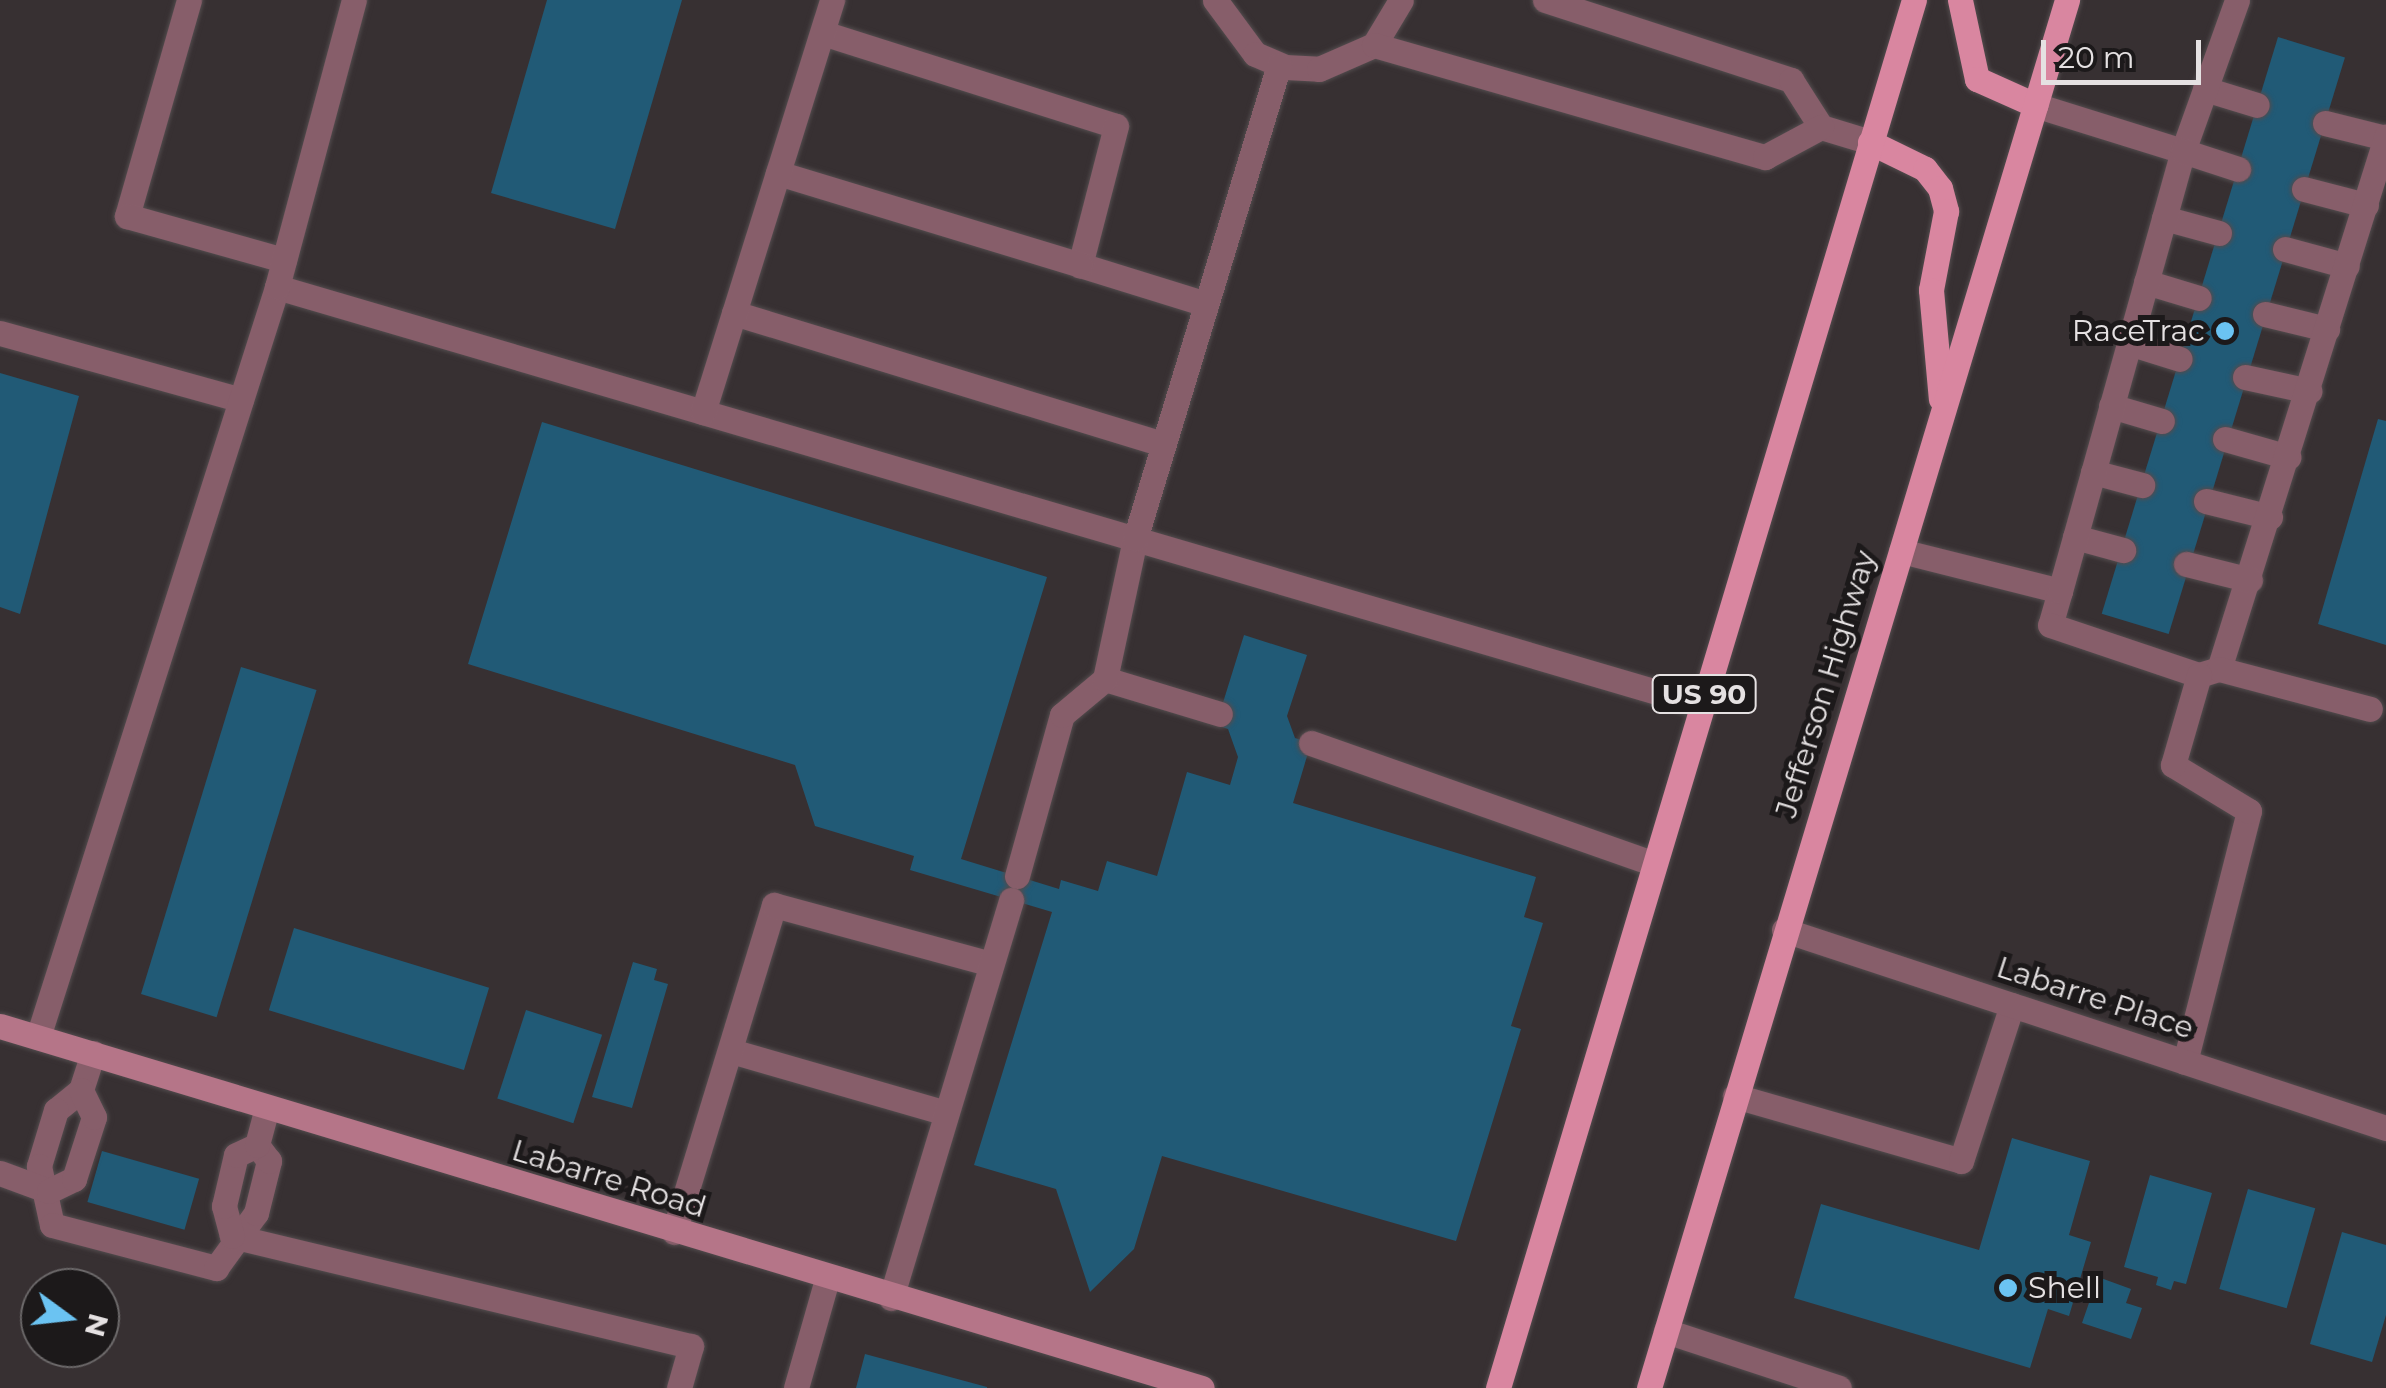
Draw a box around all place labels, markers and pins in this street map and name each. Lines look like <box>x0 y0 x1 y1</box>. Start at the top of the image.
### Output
place label: RaceTrac <box>2072 313 2205 349</box>
marker: RaceTrac <box>2214 320 2236 342</box>
place label: Shell <box>2028 1270 2101 1306</box>
marker: Shell <box>1997 1277 2019 1299</box>

